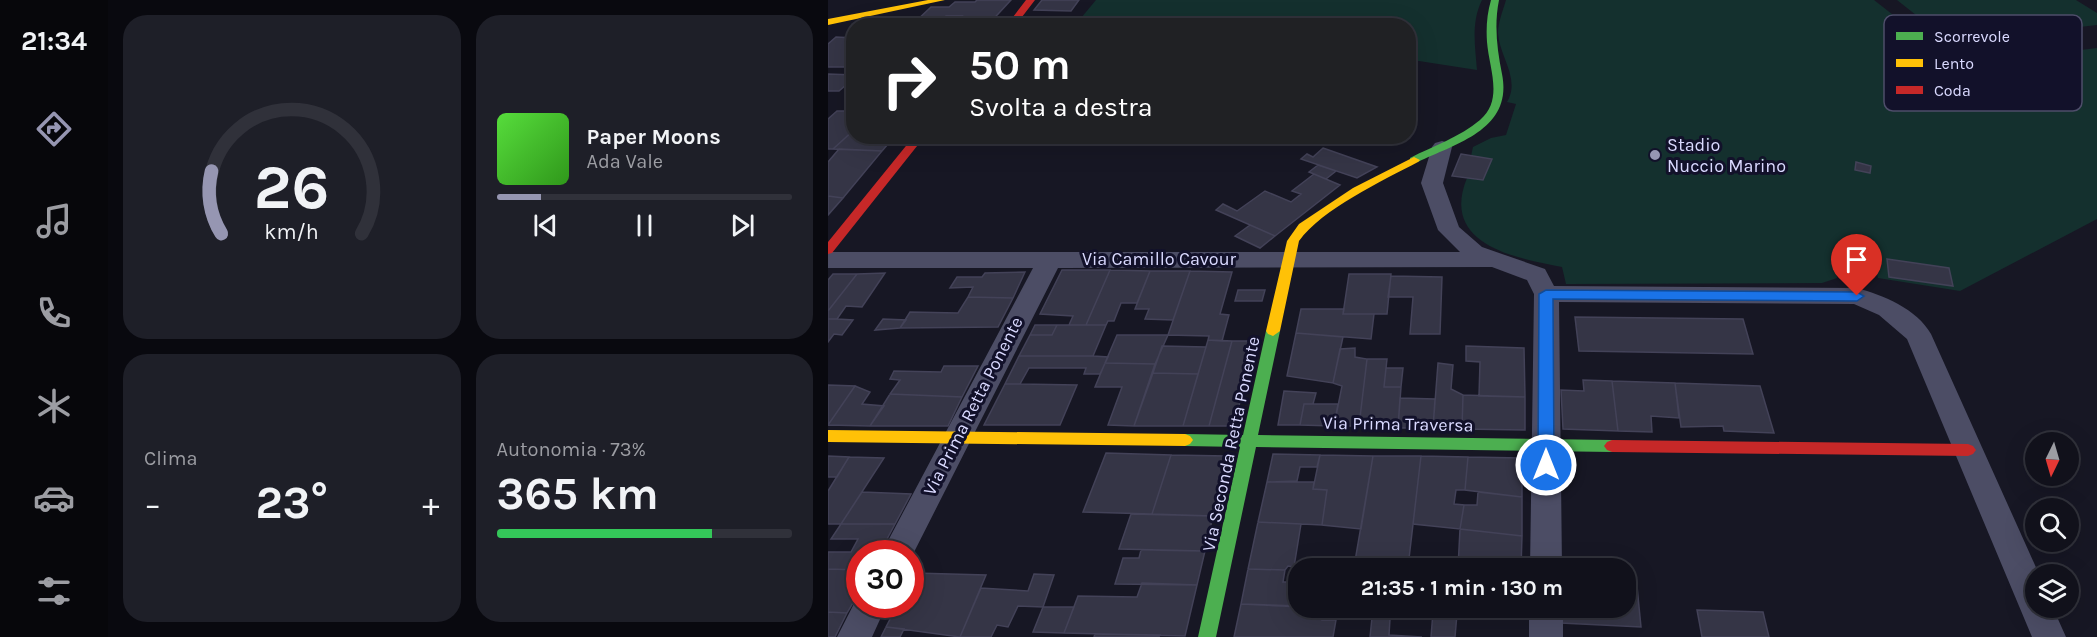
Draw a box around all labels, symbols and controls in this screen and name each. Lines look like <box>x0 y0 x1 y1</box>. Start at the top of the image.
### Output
legend <box>1884 15 2082 111</box>
text: 21:34 <box>21 25 87 57</box>
text: Scorrevole <box>1934 27 2010 46</box>
text: 50 m <box>969 40 1071 90</box>
icon: right <box>870 42 948 120</box>
text: Lento <box>1934 54 1974 73</box>
text: Coda <box>1934 81 1971 100</box>
text: Svolta a destra <box>969 91 1153 123</box>
icon: directions <box>33 108 75 150</box>
text: Paper Moons <box>587 124 721 150</box>
place label: Stadio Nuccio Marino <box>1667 134 1786 177</box>
marker: Stadio Nuccio Marino <box>1648 148 1662 162</box>
text: Ada Vale <box>587 150 663 173</box>
text: 26 <box>254 151 330 224</box>
icon: music <box>33 200 75 242</box>
icon: previous <box>529 209 562 242</box>
icon: pause <box>628 209 661 242</box>
icon: next <box>726 209 759 242</box>
text: km/h <box>265 220 319 245</box>
pin <box>1831 234 1882 296</box>
icon: arrive <box>1840 243 1873 276</box>
street label: Via Camillo Cavour <box>1082 248 1237 270</box>
icon: phone <box>33 292 75 334</box>
street label: Via Prima Retta Ponente <box>918 313 1028 499</box>
street label: Via Seconda Retta Ponente <box>1197 334 1265 554</box>
icon: climate <box>33 385 75 427</box>
street label: Via Prima Traversa <box>1322 412 1474 436</box>
north arrow <box>2025 432 2079 486</box>
map controls <box>2025 432 2079 618</box>
position arrow <box>1514 433 1578 497</box>
text: Autonomia · 73% <box>497 438 646 461</box>
text: Clima <box>144 447 198 470</box>
text: 365 km <box>497 468 659 520</box>
icon: car <box>33 477 75 519</box>
text: 23° <box>255 477 328 529</box>
text: − <box>144 485 161 523</box>
text: + <box>422 485 439 523</box>
button: search <box>2025 498 2079 552</box>
speed limit sign: 30 <box>846 540 924 618</box>
button: layers <box>2025 564 2079 618</box>
icon: filters <box>33 570 75 612</box>
text: 21:35 · 1 min · 130 m <box>1361 575 1563 601</box>

